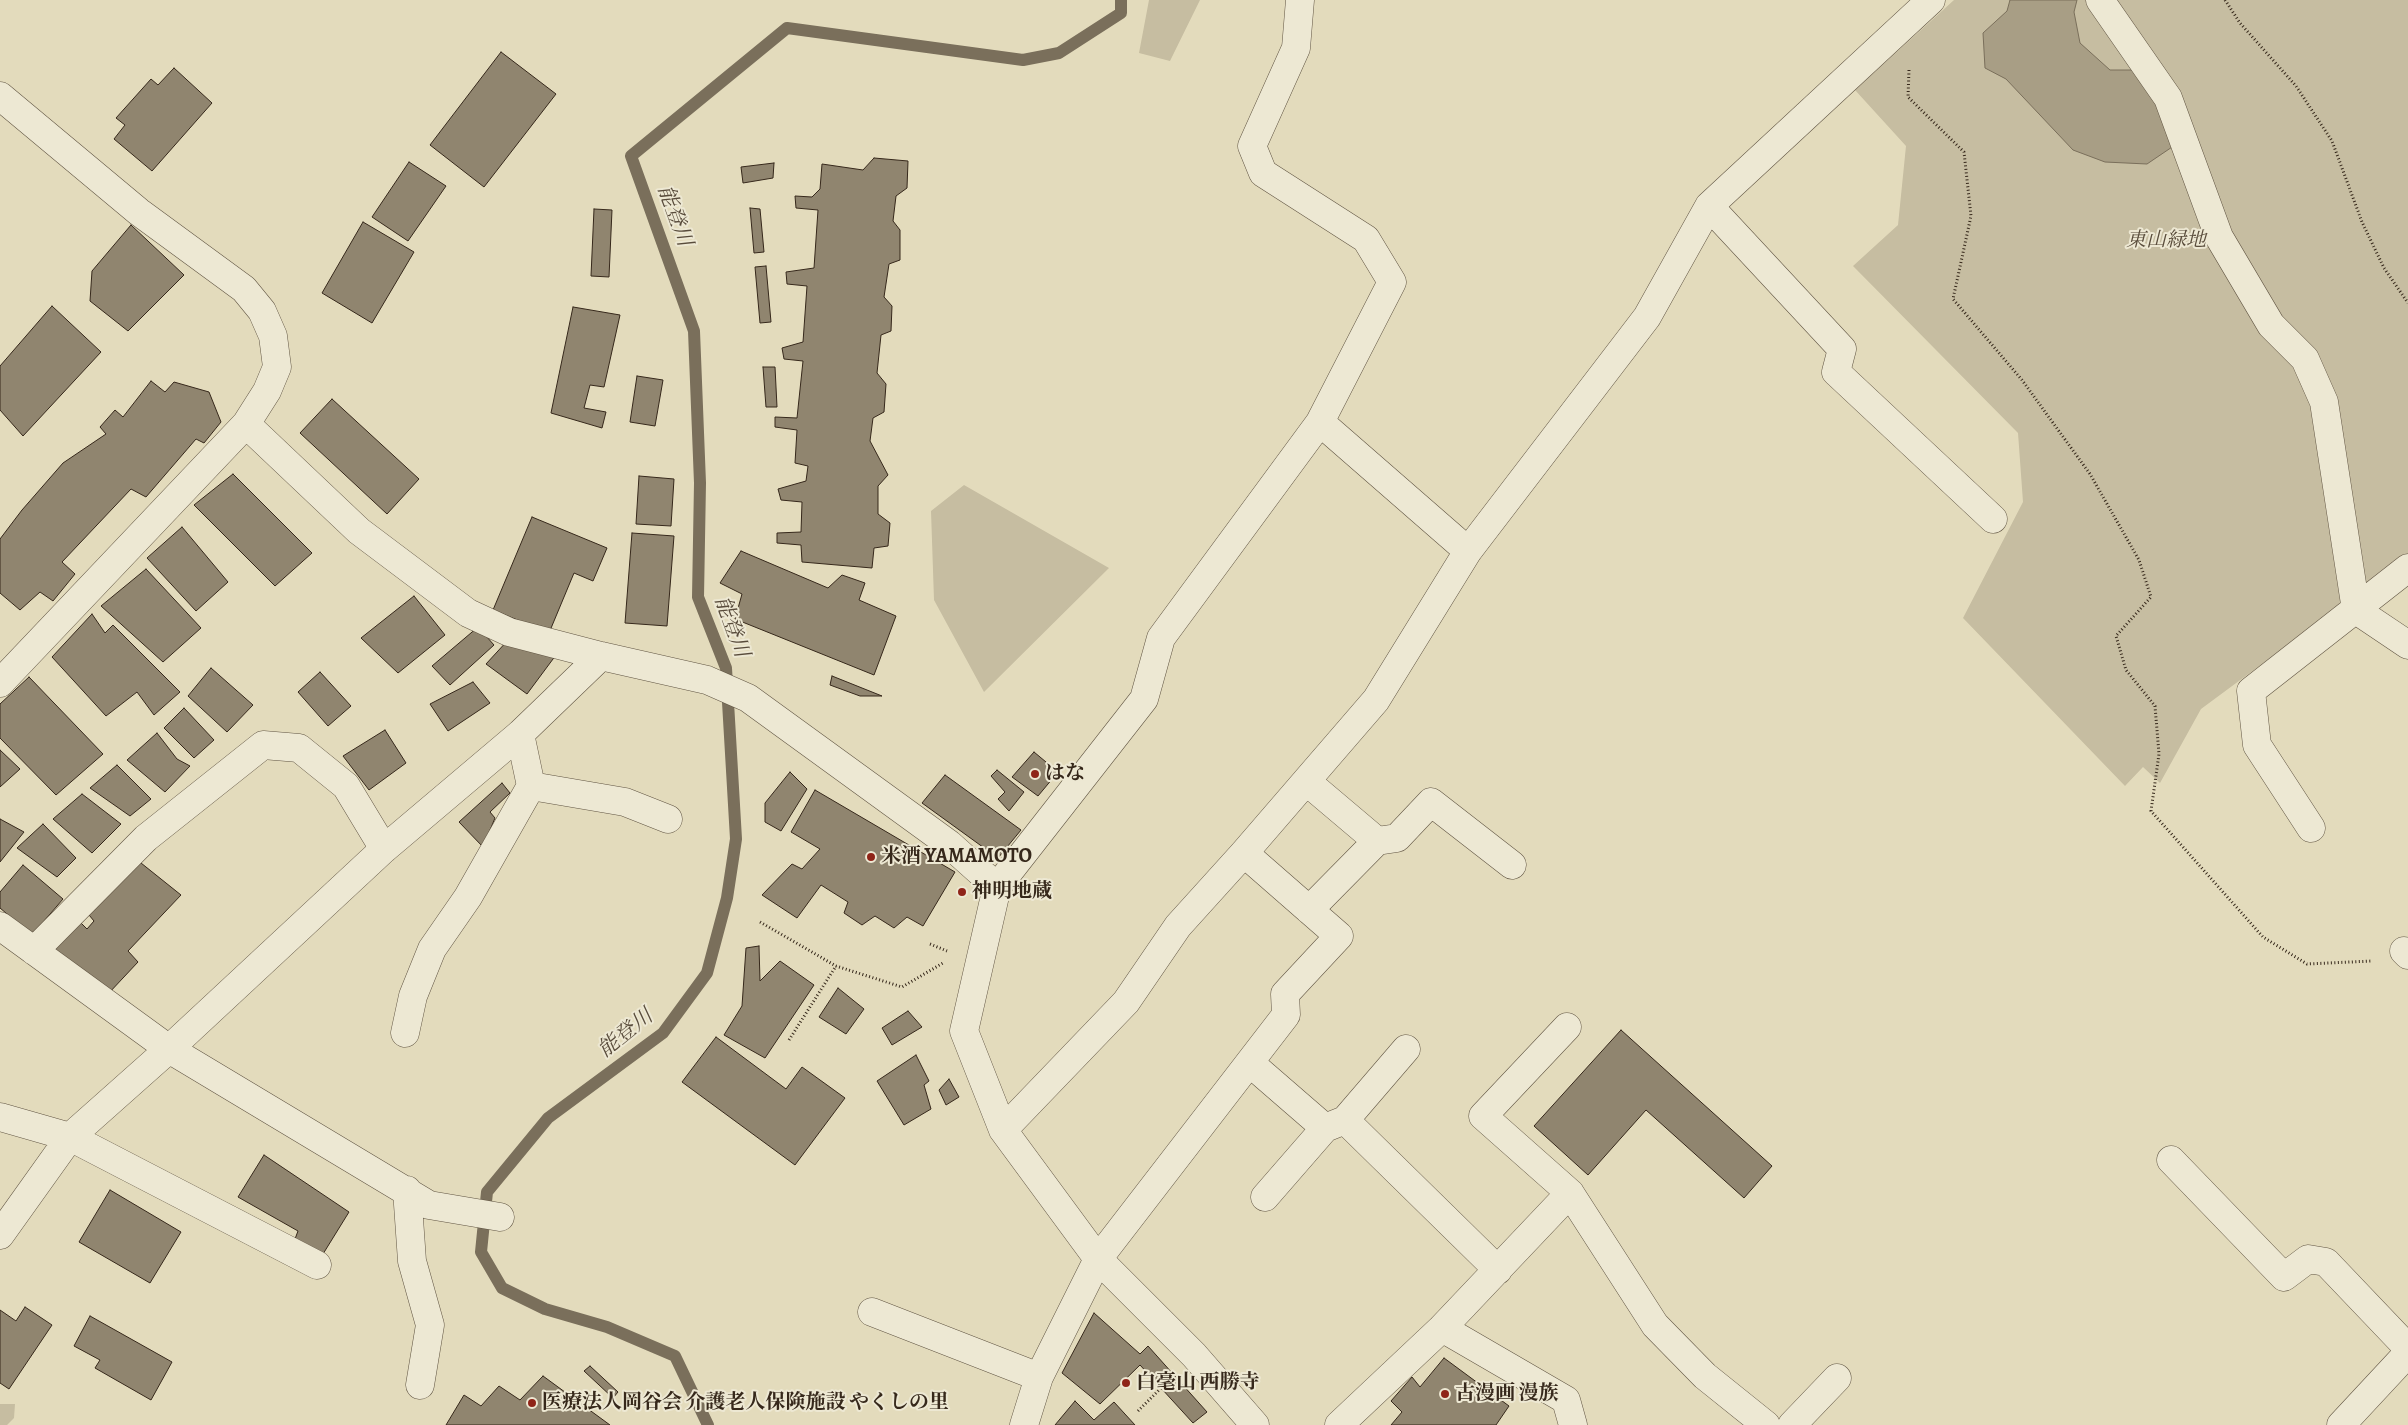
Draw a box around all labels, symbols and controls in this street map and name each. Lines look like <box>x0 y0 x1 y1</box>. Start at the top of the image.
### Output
water label: 能登川 <box>651 182 697 250</box>
park label: 東山緑地 <box>2126 229 2206 253</box>
water label: 能登川 <box>708 593 754 661</box>
place label: はな <box>1045 762 1085 786</box>
marker: はな <box>1029 768 1041 780</box>
place label: 米酒 YAMAMOTO <box>881 845 1032 869</box>
marker: 米酒 YAMAMOTO <box>865 851 877 863</box>
place label: 神明地蔵 <box>972 880 1052 904</box>
marker: 神明地蔵 <box>956 886 968 898</box>
water label: 能登川 <box>594 1004 658 1064</box>
place label: 白毫山 西勝寺 <box>1136 1371 1259 1395</box>
marker: 白毫山 西勝寺 <box>1120 1377 1132 1389</box>
place label: 古漫画 漫族 <box>1455 1382 1558 1406</box>
marker: 古漫画 漫族 <box>1439 1388 1451 1400</box>
place label: 医療法人岡谷会 介護老人保険施設 やくしの里 <box>542 1391 949 1415</box>
marker: 医療法人岡谷会 介護老人保険施設 やくしの里 <box>526 1397 538 1409</box>

